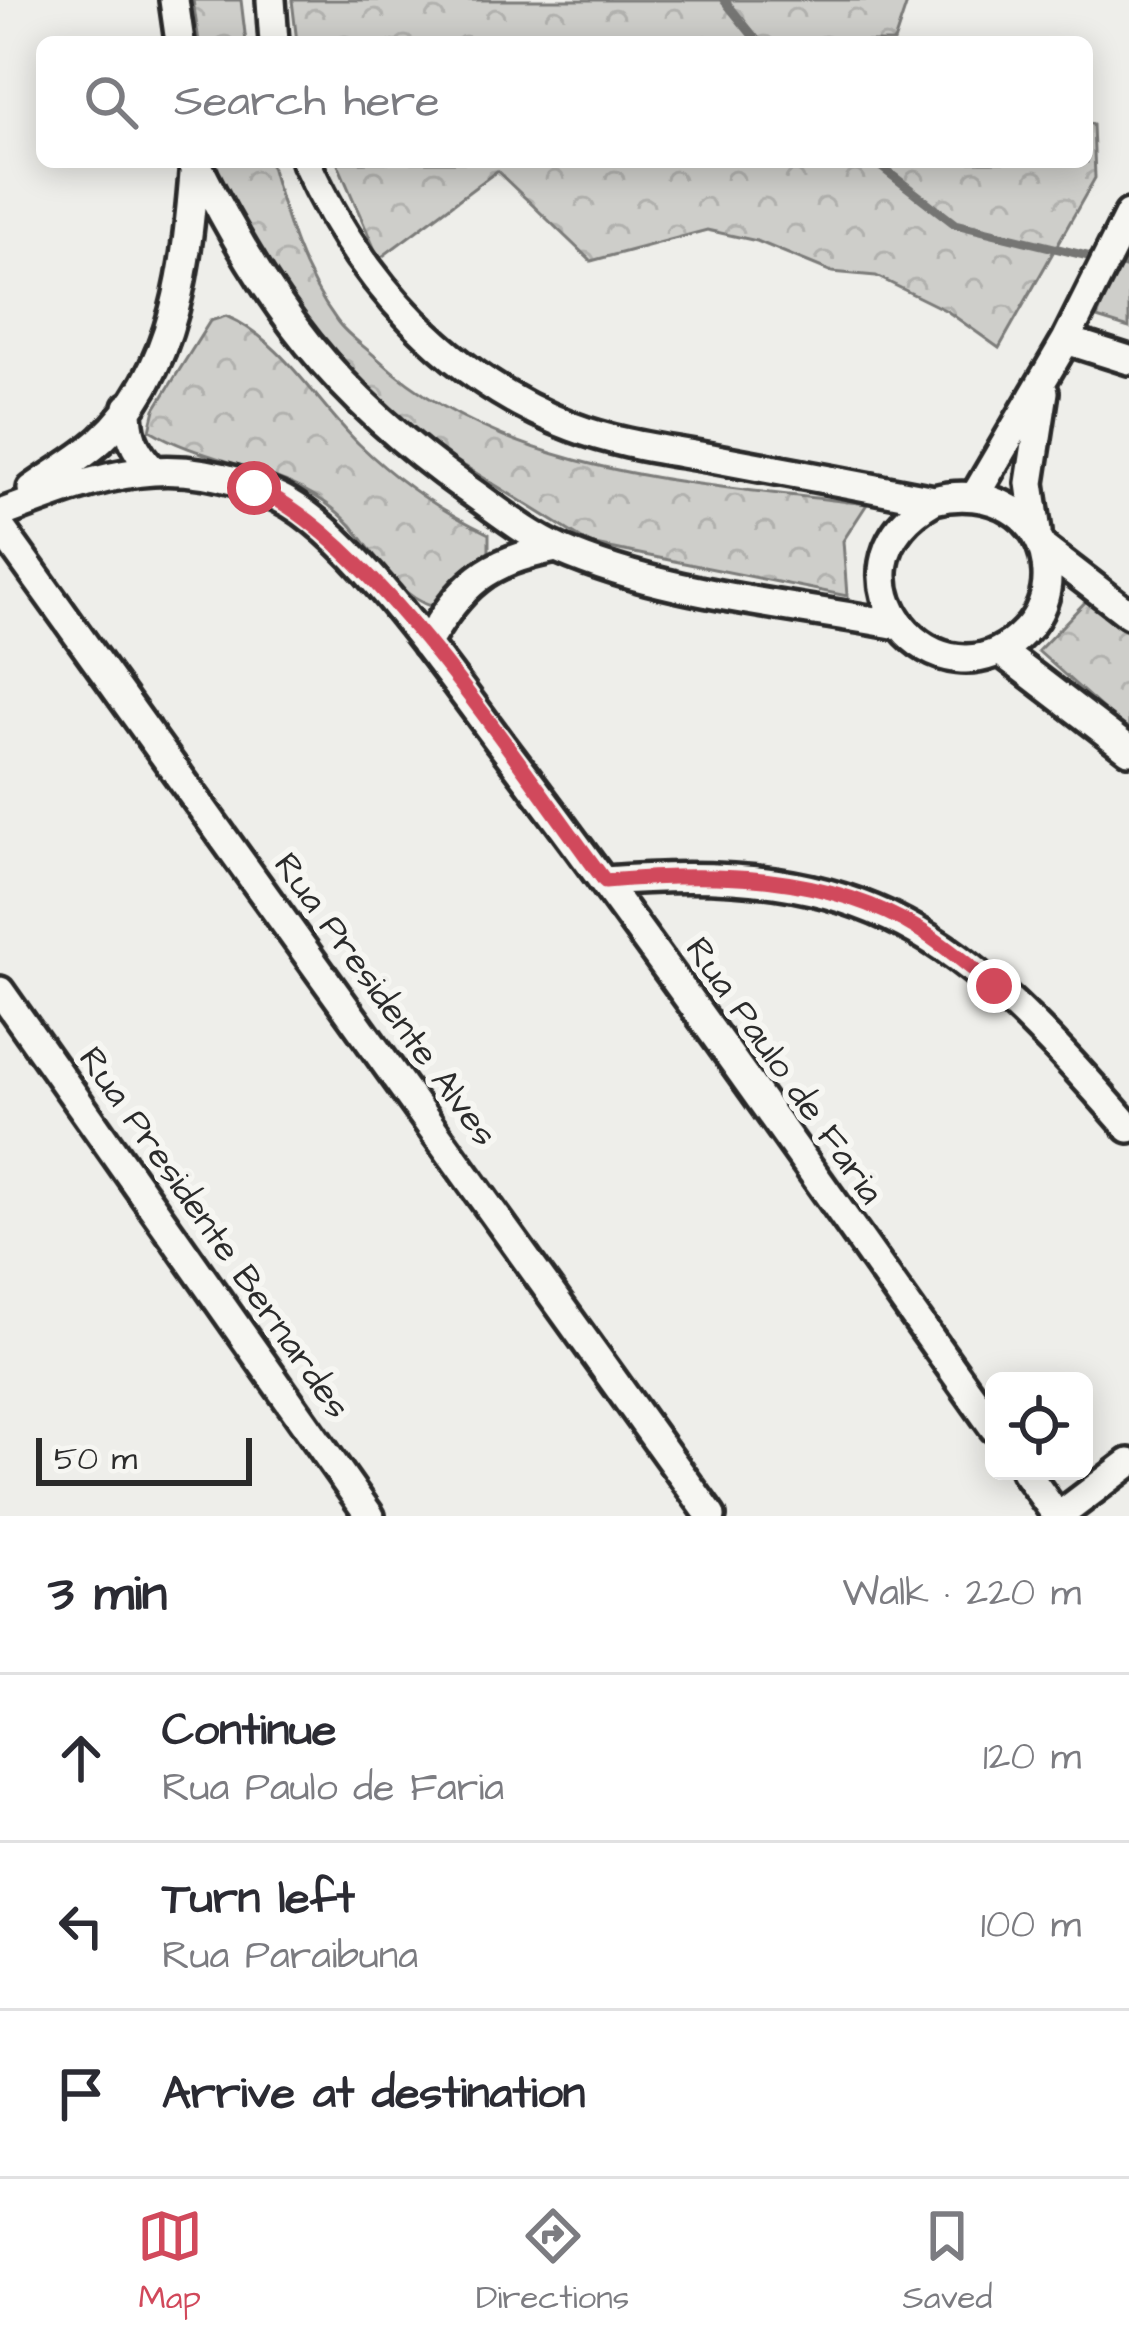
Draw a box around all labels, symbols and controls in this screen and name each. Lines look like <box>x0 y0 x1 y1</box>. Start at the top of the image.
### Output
search box <box>36 36 1093 168</box>
icon: search <box>78 69 144 135</box>
text: Search here <box>174 71 440 133</box>
route start <box>227 461 281 515</box>
street label: Rua Presidente Alves <box>261 843 509 1157</box>
street label: Rua Paulo de Faria <box>673 927 895 1215</box>
route end <box>967 959 1021 1013</box>
street label: Rua Presidente Bernardes <box>66 1037 362 1429</box>
map controls <box>985 1372 1093 1480</box>
button: locate <box>985 1372 1093 1480</box>
scale bar <box>36 1432 252 1485</box>
text: 50 m <box>54 1436 137 1482</box>
text: 3 min <box>48 1559 167 1630</box>
text: Walk · 220 m <box>842 1567 1081 1621</box>
text: Continue <box>162 1700 336 1762</box>
icon: ahead <box>48 1725 114 1791</box>
text: 120 m <box>983 1731 1081 1785</box>
text: Rua Paulo de Faria <box>162 1762 504 1816</box>
text: Turn left <box>162 1868 355 1930</box>
icon: left <box>48 1893 114 1959</box>
text: 100 m <box>981 1899 1081 1953</box>
text: Rua Paraibuna <box>162 1930 418 1984</box>
icon: arrive <box>48 2061 114 2127</box>
text: Arrive at destination <box>162 2063 585 2125</box>
tab: Map <box>137 2203 203 2321</box>
tab: Directions <box>476 2203 629 2321</box>
tab: Saved <box>902 2203 992 2321</box>

